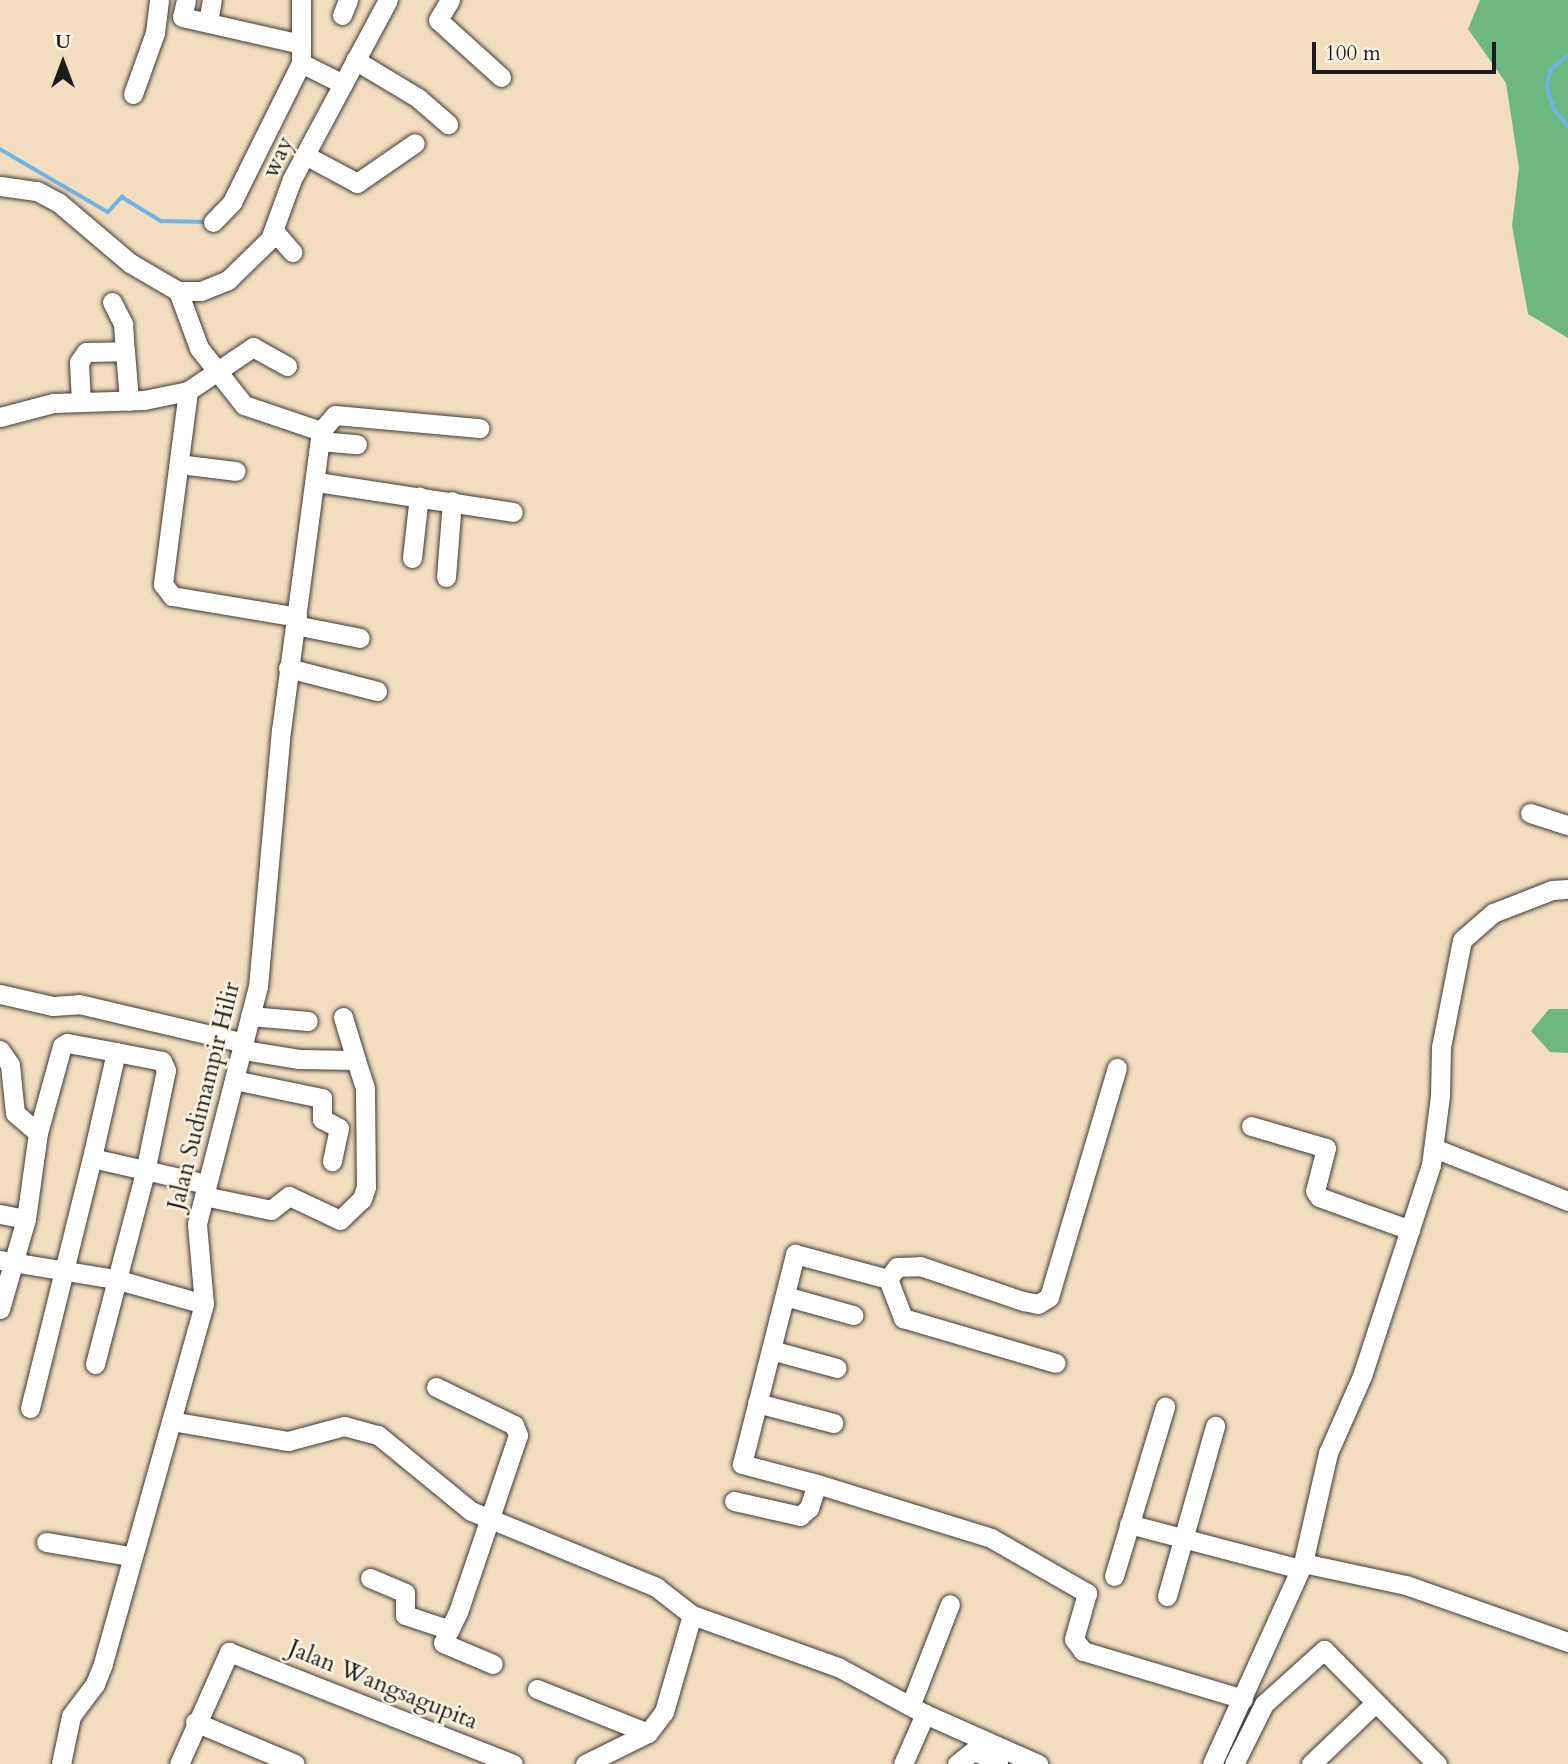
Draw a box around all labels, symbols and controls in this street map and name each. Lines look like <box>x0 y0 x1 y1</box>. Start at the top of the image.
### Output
north arrow <box>28 28 98 98</box>
scale bar <box>1316 28 1500 72</box>
text: U <box>55 29 71 55</box>
text: 100 m <box>1325 39 1381 68</box>
street label: way <box>256 132 300 182</box>
street label: Jalan Sudimampir Hilir <box>162 979 246 1213</box>
street label: Jalan Wangsagupita <box>284 1634 482 1736</box>

